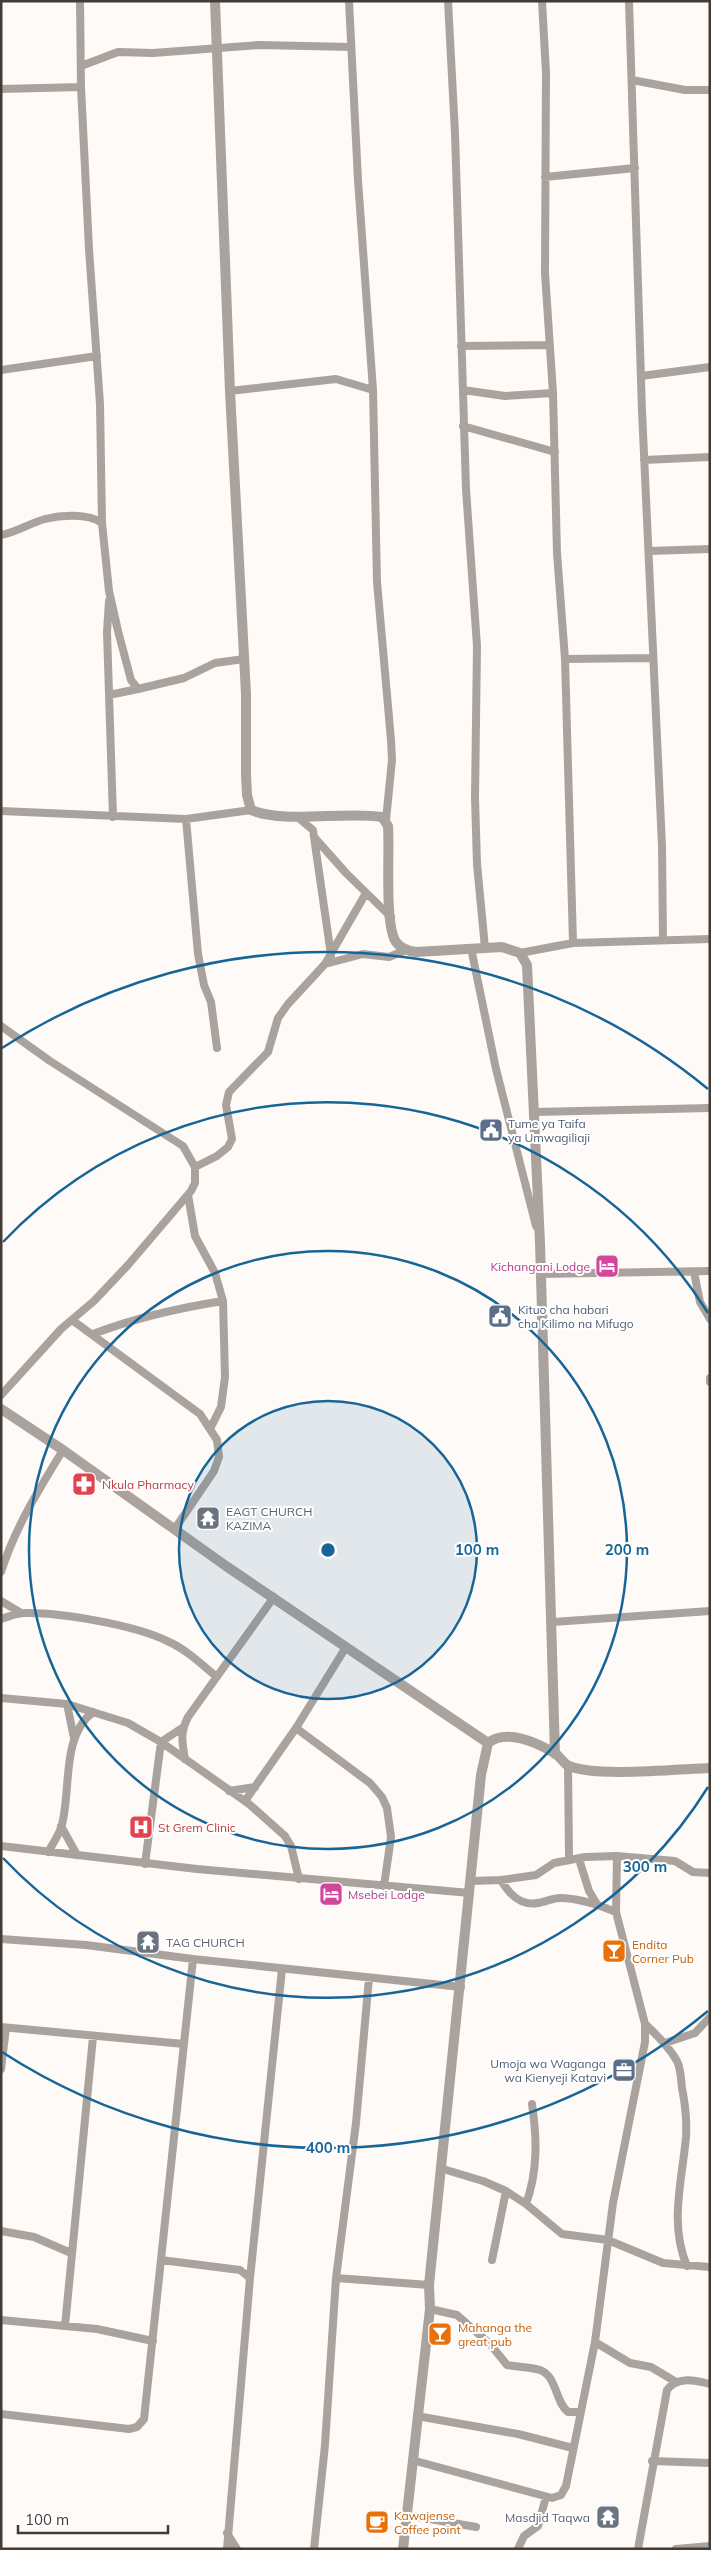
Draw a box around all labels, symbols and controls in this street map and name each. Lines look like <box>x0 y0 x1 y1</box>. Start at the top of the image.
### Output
place label: Tume ya Taifa ya Umwagiliaji <box>508 1116 590 1145</box>
public building icon: Tume ya Taifa ya Umwagiliaji <box>478 1117 504 1143</box>
hotel icon: Kichangani Lodge <box>594 1253 620 1279</box>
place label: Kichangani Lodge <box>491 1259 590 1274</box>
place label: Kituo cha habari cha Kilimo na Mifugo <box>518 1302 634 1331</box>
public building icon: Kituo cha habari cha Kilimo na Mifugo <box>487 1303 513 1329</box>
pharmacy icon: Nkula Pharmacy <box>71 1471 97 1497</box>
place label: Nkula Pharmacy <box>102 1477 194 1492</box>
place label: EAGT CHURCH KAZIMA <box>226 1504 312 1533</box>
temple icon: EAGT CHURCH KAZIMA <box>195 1505 221 1531</box>
text: 100 m <box>455 1540 499 1559</box>
text: 200 m <box>605 1540 649 1559</box>
centre of rings <box>319 1541 337 1559</box>
hospital icon: St Grem Clinic <box>128 1814 154 1840</box>
place label: St Grem Clinic <box>158 1820 236 1835</box>
text: 300 m <box>623 1857 667 1876</box>
hotel icon: Msebei Lodge <box>318 1881 344 1907</box>
place label: Msebei Lodge <box>348 1887 425 1902</box>
temple icon: TAG CHURCH <box>135 1929 161 1955</box>
place label: TAG CHURCH <box>166 1935 245 1950</box>
place label: Endita Corner Pub <box>632 1937 694 1966</box>
bar icon: Endita Corner Pub <box>601 1938 627 1964</box>
place label: Umoja wa Waganga wa Kienyeji Katavi <box>490 2056 606 2085</box>
office icon: Umoja wa Waganga wa Kienyeji Katavi <box>611 2057 637 2083</box>
text: 400 m <box>306 2138 350 2157</box>
place label: Mahanga the great pub <box>458 2320 532 2349</box>
bar icon: Mahanga the great pub <box>427 2321 453 2347</box>
scale bar <box>18 2502 168 2534</box>
temple icon: Masdjid Taqwa <box>595 2504 621 2530</box>
place label: Kawajense Coffee point <box>394 2508 461 2537</box>
cafe icon: Kawajense Coffee point <box>364 2509 390 2535</box>
text: 100 m <box>25 2510 69 2529</box>
place label: Masdjid Taqwa <box>505 2510 590 2525</box>

